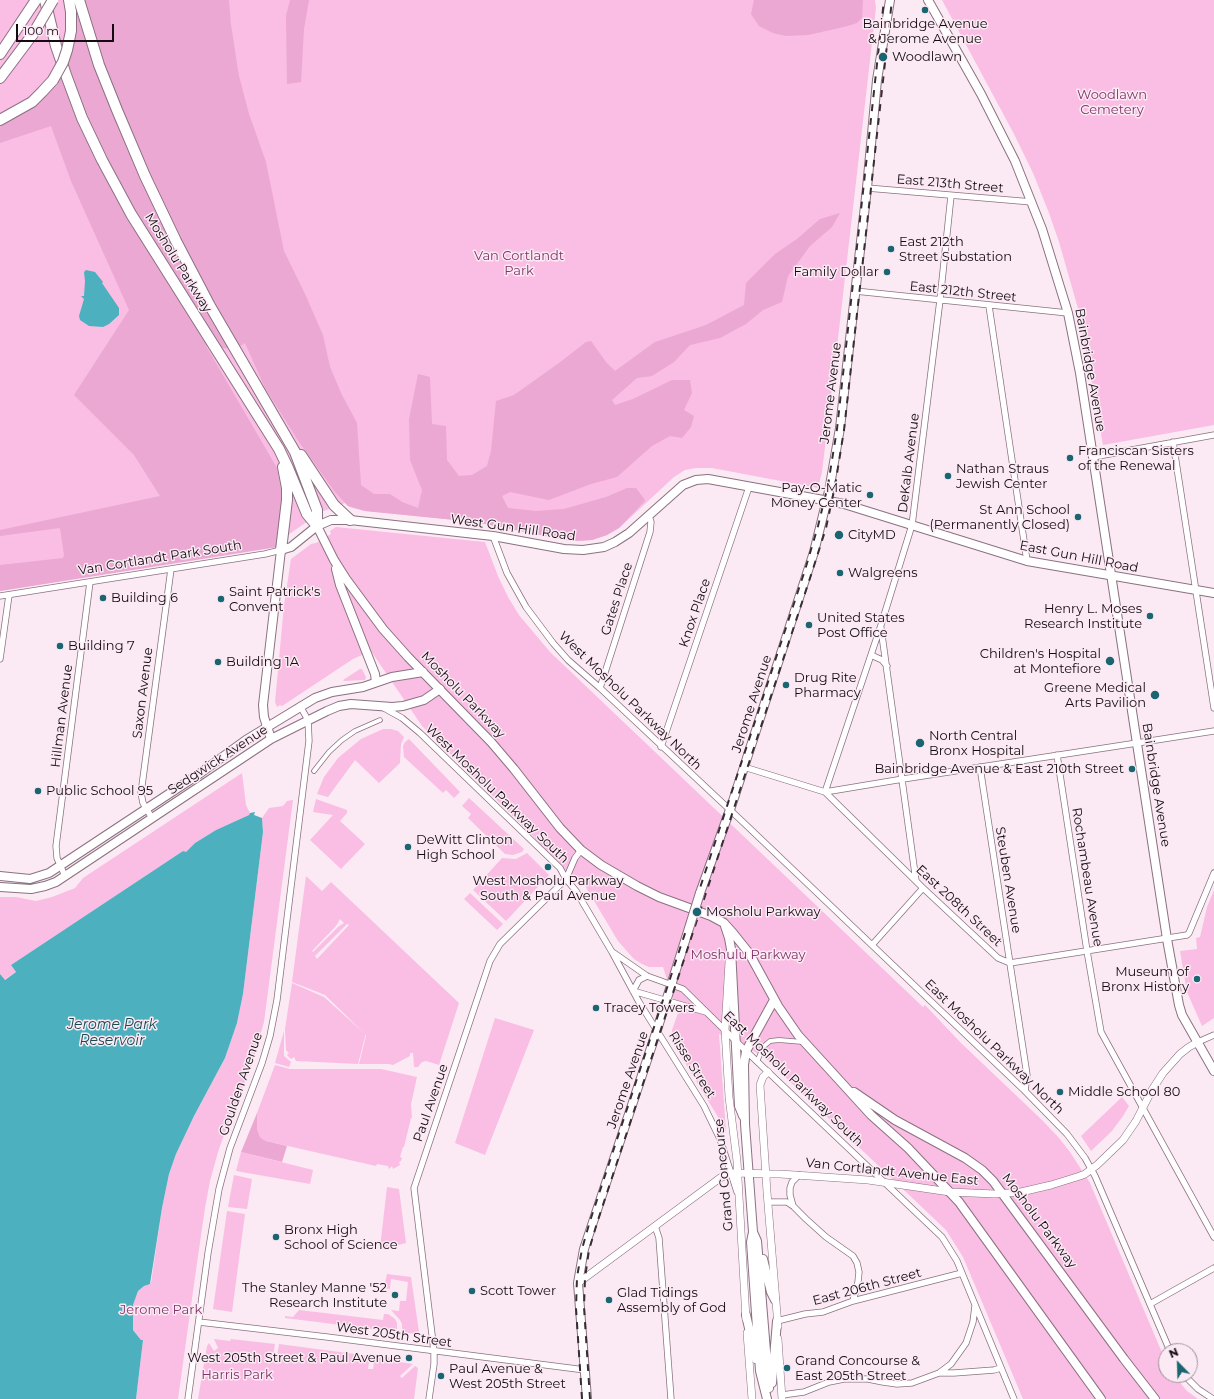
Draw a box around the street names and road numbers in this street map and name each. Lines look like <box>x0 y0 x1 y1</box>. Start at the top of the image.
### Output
street label: East 213th Street <box>896 172 1004 196</box>
street label: Mosholu Parkway <box>141 210 215 316</box>
street label: East 212th Street <box>909 279 1017 305</box>
street label: Bainbridge Avenue <box>1071 307 1109 433</box>
street label: Jerome Avenue <box>817 342 845 444</box>
street label: DeKalb Avenue <box>895 412 923 514</box>
street label: West Gun Hill Road <box>450 512 576 544</box>
street label: Van Cortlandt Park South <box>77 537 243 579</box>
street label: East Gun Hill Road <box>1018 538 1140 576</box>
street label: Gates Place <box>598 560 636 638</box>
street label: Knox Place <box>676 577 714 649</box>
street label: West Mosholu Parkway North <box>555 628 705 774</box>
street label: Saxon Avenue <box>130 646 156 740</box>
street label: Mosholu Parkway <box>418 648 508 742</box>
street label: Jerome Avenue <box>729 653 775 755</box>
street label: Hillman Avenue <box>48 664 76 768</box>
street label: West Mosholu Parkway South <box>422 721 572 867</box>
street label: Sedgwick Avenue <box>165 722 271 798</box>
street label: Bainbridge Avenue <box>1139 722 1173 848</box>
street label: Rochambeau Avenue <box>1068 806 1106 948</box>
street label: Steuben Avenue <box>992 826 1024 934</box>
street label: East 208th Street <box>913 862 1005 950</box>
street label: East Mosholu Parkway North <box>921 976 1067 1118</box>
street label: East Mosholu Parkway South <box>720 1008 866 1150</box>
street label: Jerome Avenue <box>604 1029 652 1131</box>
street label: Risse Street <box>665 1029 719 1101</box>
street label: Goulden Avenue <box>216 1030 266 1138</box>
street label: Paul Avenue <box>410 1062 452 1144</box>
street label: Grand Concourse <box>711 1118 737 1232</box>
street label: Van Cortlandt Avenue East <box>805 1155 979 1189</box>
street label: Mosholu Parkway <box>998 1171 1080 1271</box>
street label: East 206th Street <box>811 1265 923 1309</box>
street label: West 205th Street <box>335 1319 453 1351</box>

